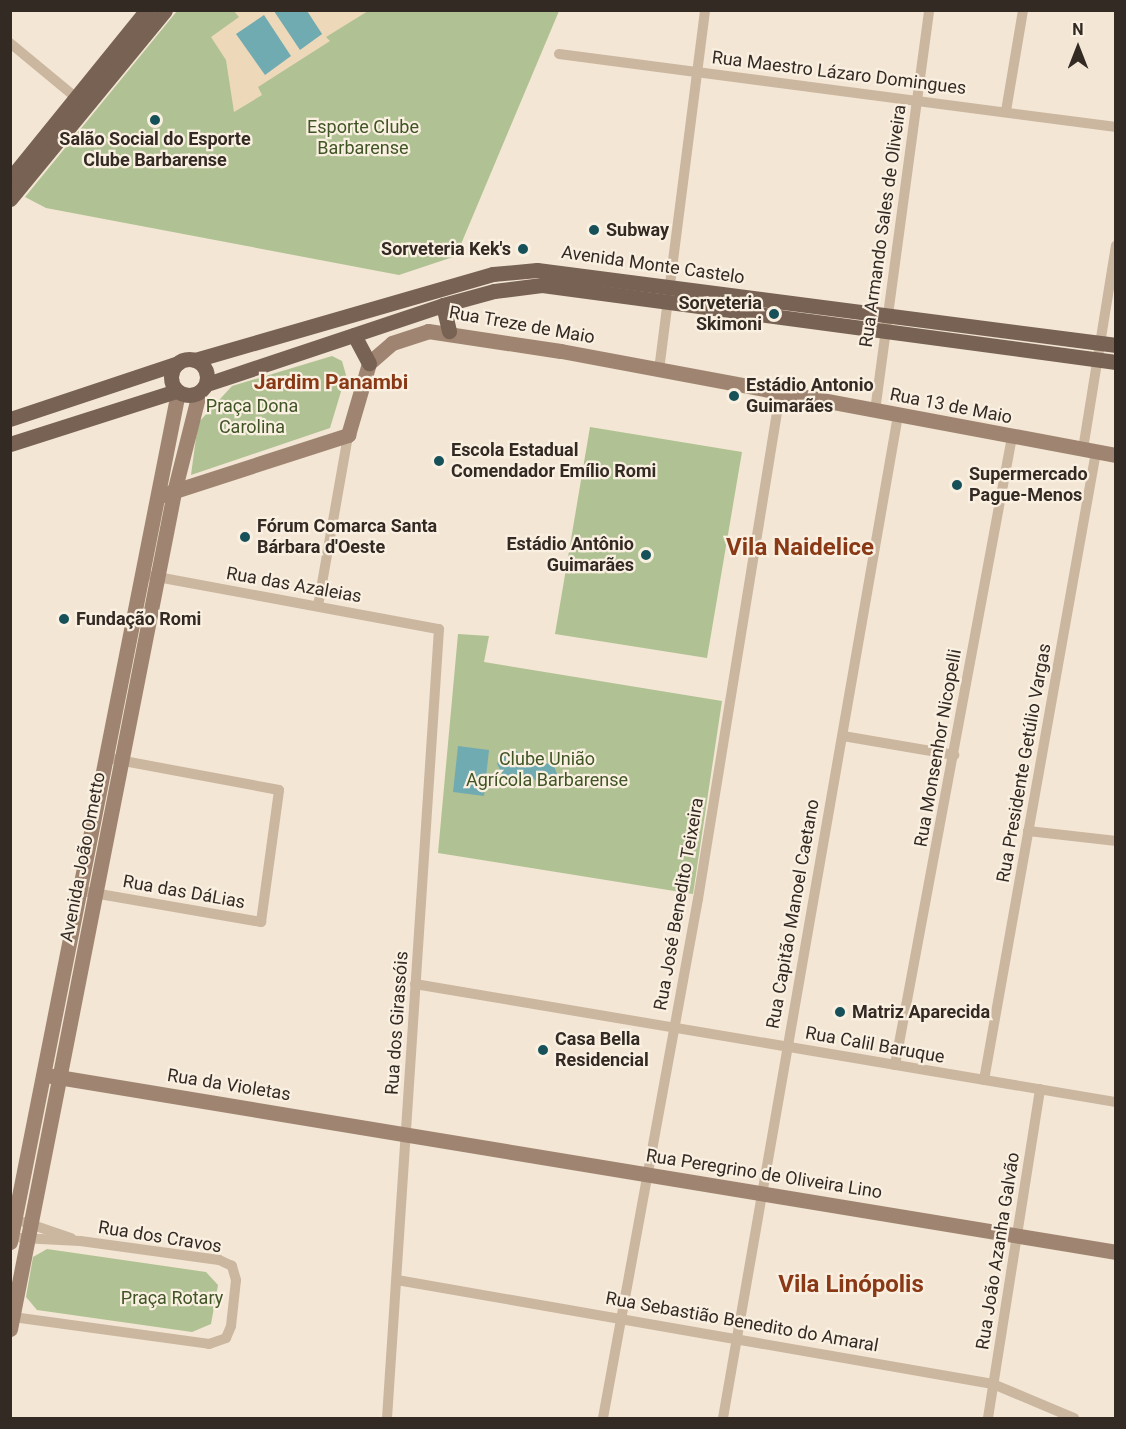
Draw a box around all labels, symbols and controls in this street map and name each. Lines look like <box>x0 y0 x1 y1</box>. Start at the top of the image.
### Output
north arrow <box>1048 18 1108 78</box>
text: N <box>1072 20 1084 39</box>
street label: Rua Maestro Lázaro Domingues <box>711 47 967 99</box>
street label: Rua Armando Sales de Oliveira <box>855 103 911 349</box>
marker: Salão Social do Esporte Clube Barbarense <box>148 113 162 127</box>
park label: Esporte Clube Barbarense <box>307 117 419 160</box>
place label: Salão Social do Esporte Clube Barbarense <box>59 129 251 172</box>
place label: Subway <box>606 219 669 241</box>
marker: Subway <box>587 223 601 237</box>
place label: Sorveteria Kek's <box>381 238 511 260</box>
street label: Avenida Monte Castelo <box>560 241 746 289</box>
marker: Sorveteria Kek's <box>516 242 530 256</box>
place label: Sorveteria Skimoni <box>678 293 762 336</box>
street label: Rua Treze de Maio <box>447 302 597 348</box>
marker: Sorveteria Skimoni <box>767 307 781 321</box>
district label: Jardim Panambi <box>254 369 408 395</box>
place label: Estádio Antonio Guimarães <box>746 375 874 418</box>
street label: Rua 13 de Maio <box>888 384 1014 428</box>
marker: Estádio Antonio Guimarães <box>727 389 741 403</box>
park label: Praça Dona Carolina <box>206 396 298 438</box>
place label: Escola Estadual Comendador Emílio Romi <box>451 440 656 482</box>
marker: Escola Estadual Comendador Emílio Romi <box>432 454 446 468</box>
place label: Supermercado Pague-Menos <box>969 464 1088 506</box>
marker: Supermercado Pague-Menos <box>950 478 964 492</box>
place label: Fórum Comarca Santa Bárbara d'Oeste <box>257 516 437 558</box>
marker: Fórum Comarca Santa Bárbara d'Oeste <box>238 530 252 544</box>
place label: Estádio Antônio Guimarães <box>506 534 634 576</box>
district label: Vila Naidelice <box>726 534 874 562</box>
marker: Estádio Antônio Guimarães <box>639 548 653 562</box>
street label: Rua das Azaleias <box>225 562 363 608</box>
place label: Fundação Romi <box>76 608 201 630</box>
marker: Fundação Romi <box>57 612 71 626</box>
street label: Rua Presidente Getúlio Vargas <box>992 642 1056 884</box>
street label: Rua Monsenhor Nicopelli <box>910 647 966 849</box>
park label: Clube União Agrícola Barbarense <box>466 749 628 792</box>
street label: Avenida João Ometto <box>56 770 110 944</box>
street label: Rua José Benedito Teixeira <box>650 796 708 1012</box>
street label: Rua Capitão Manoel Caetano <box>762 798 824 1030</box>
street label: Rua das DáLias <box>121 871 247 913</box>
street label: Rua dos Girassóis <box>381 950 413 1096</box>
place label: Matriz Aparecida <box>852 1001 990 1023</box>
marker: Matriz Aparecida <box>833 1005 847 1019</box>
street label: Rua Calil Baruque <box>804 1022 946 1068</box>
place label: Casa Bella Residencial <box>555 1029 649 1072</box>
marker: Casa Bella Residencial <box>536 1043 550 1057</box>
street label: Rua da Violetas <box>166 1065 292 1105</box>
street label: Rua Peregrino de Oliveira Lino <box>644 1145 884 1203</box>
street label: Rua João Azanha Galvão <box>972 1151 1024 1351</box>
street label: Rua dos Cravos <box>97 1217 223 1257</box>
district label: Vila Linópolis <box>778 1271 924 1299</box>
park label: Praça Rotary <box>121 1287 223 1309</box>
street label: Rua Sebastião Benedito do Amaral <box>604 1287 880 1357</box>

